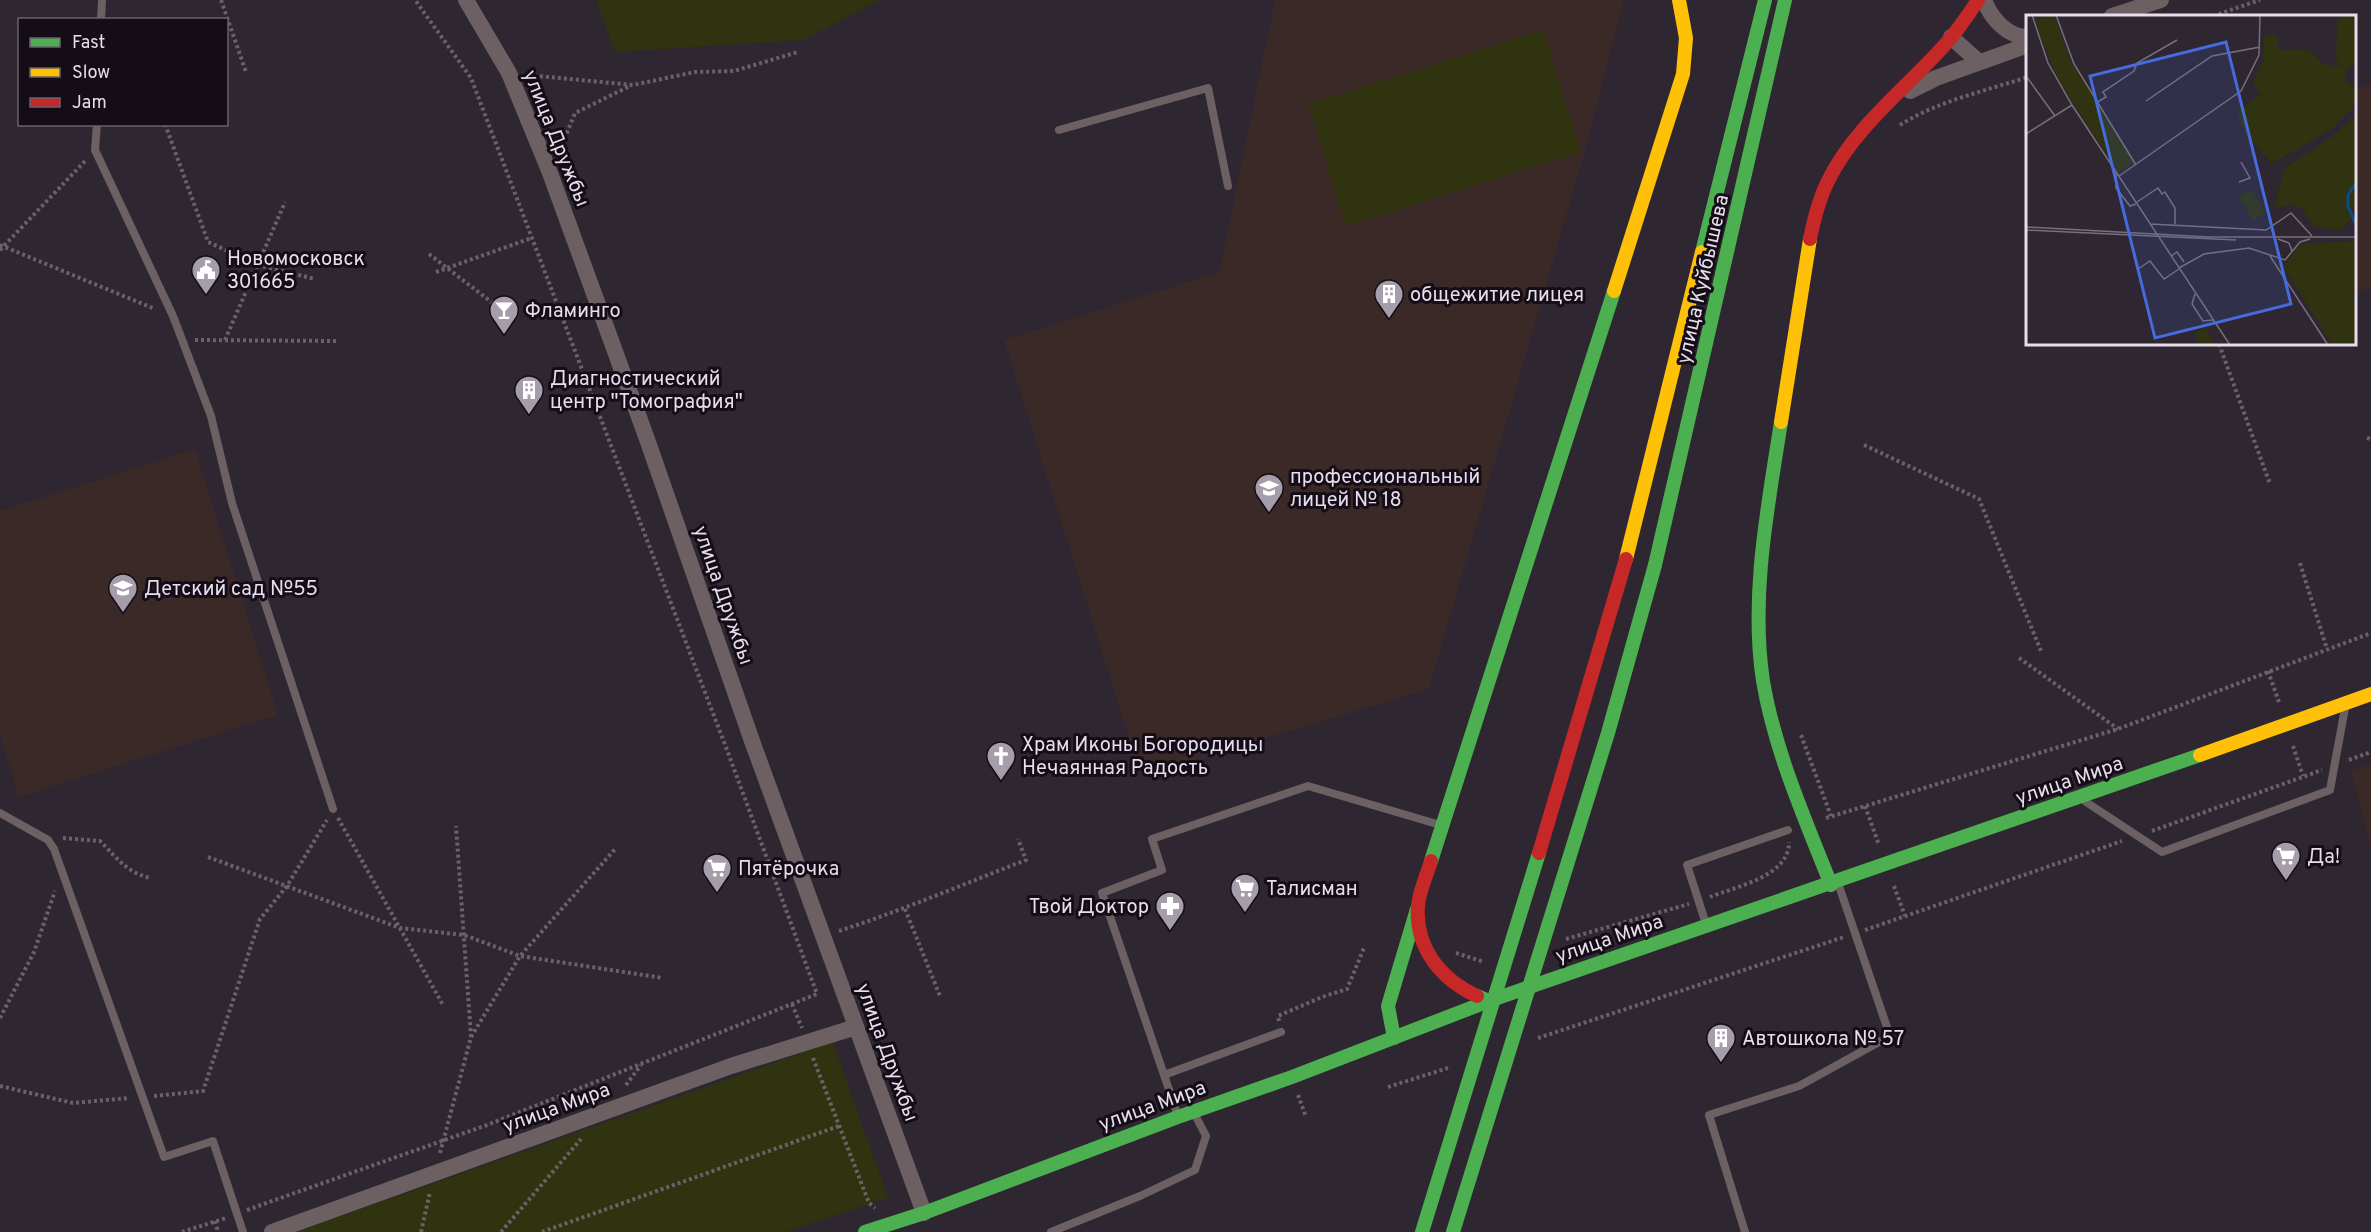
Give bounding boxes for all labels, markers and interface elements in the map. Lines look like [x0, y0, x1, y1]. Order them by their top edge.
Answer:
inset map [2026, 15, 2356, 345]
legend [18, 18, 228, 126]
text: Fast [72, 32, 105, 55]
text: Slow [72, 62, 110, 85]
street label: улица Дружбы [516, 67, 594, 211]
text: Jam [72, 92, 107, 115]
street label: улица Куйбышева [1672, 192, 1736, 367]
place label: Новомосковск 301665 [227, 247, 365, 296]
public building icon: Новомосковск 301665 [190, 254, 222, 296]
building icon: общежитие лицея [1373, 278, 1405, 320]
place label: общежитие лицея [1410, 283, 1584, 309]
bar icon: Фламинго [488, 294, 520, 336]
place label: Фламинго [525, 299, 621, 325]
place label: Диагностический центр "Томография" [550, 367, 743, 416]
building icon: Диагностический центр "Томография" [513, 374, 545, 416]
place label: профессиональный лицей № 18 [1290, 465, 1480, 514]
school or university icon: профессиональный лицей № 18 [1253, 472, 1285, 514]
street label: улица Дружбы [686, 523, 758, 669]
school or university icon: Детский сад №55 [107, 572, 139, 614]
place label: Детский сад №55 [144, 577, 318, 603]
place label: Храм Иконы Богородицы Нечаянная Радость [1022, 733, 1263, 782]
church icon: Храм Иконы Богородицы Нечаянная Радость [985, 740, 1017, 782]
street label: улица Мира [2012, 751, 2127, 812]
supermarket icon: Да! [2270, 840, 2302, 882]
place label: Да! [2307, 845, 2340, 871]
supermarket icon: Пятёрочка [701, 852, 733, 894]
place label: Пятёрочка [738, 857, 839, 883]
supermarket icon: Талисман [1229, 872, 1261, 914]
place label: Талисман [1266, 877, 1358, 903]
pharmacy icon: Твой Доктор [1154, 890, 1186, 932]
place label: Твой Доктор [1029, 895, 1149, 921]
street label: улица Мира [1552, 909, 1667, 970]
street label: улица Дружбы [849, 980, 923, 1125]
building icon: Автошкола № 57 [1705, 1022, 1737, 1064]
place label: Автошкола № 57 [1742, 1027, 1904, 1053]
street label: улица Мира [1096, 1075, 1210, 1138]
street label: улица Мира [500, 1077, 614, 1140]

